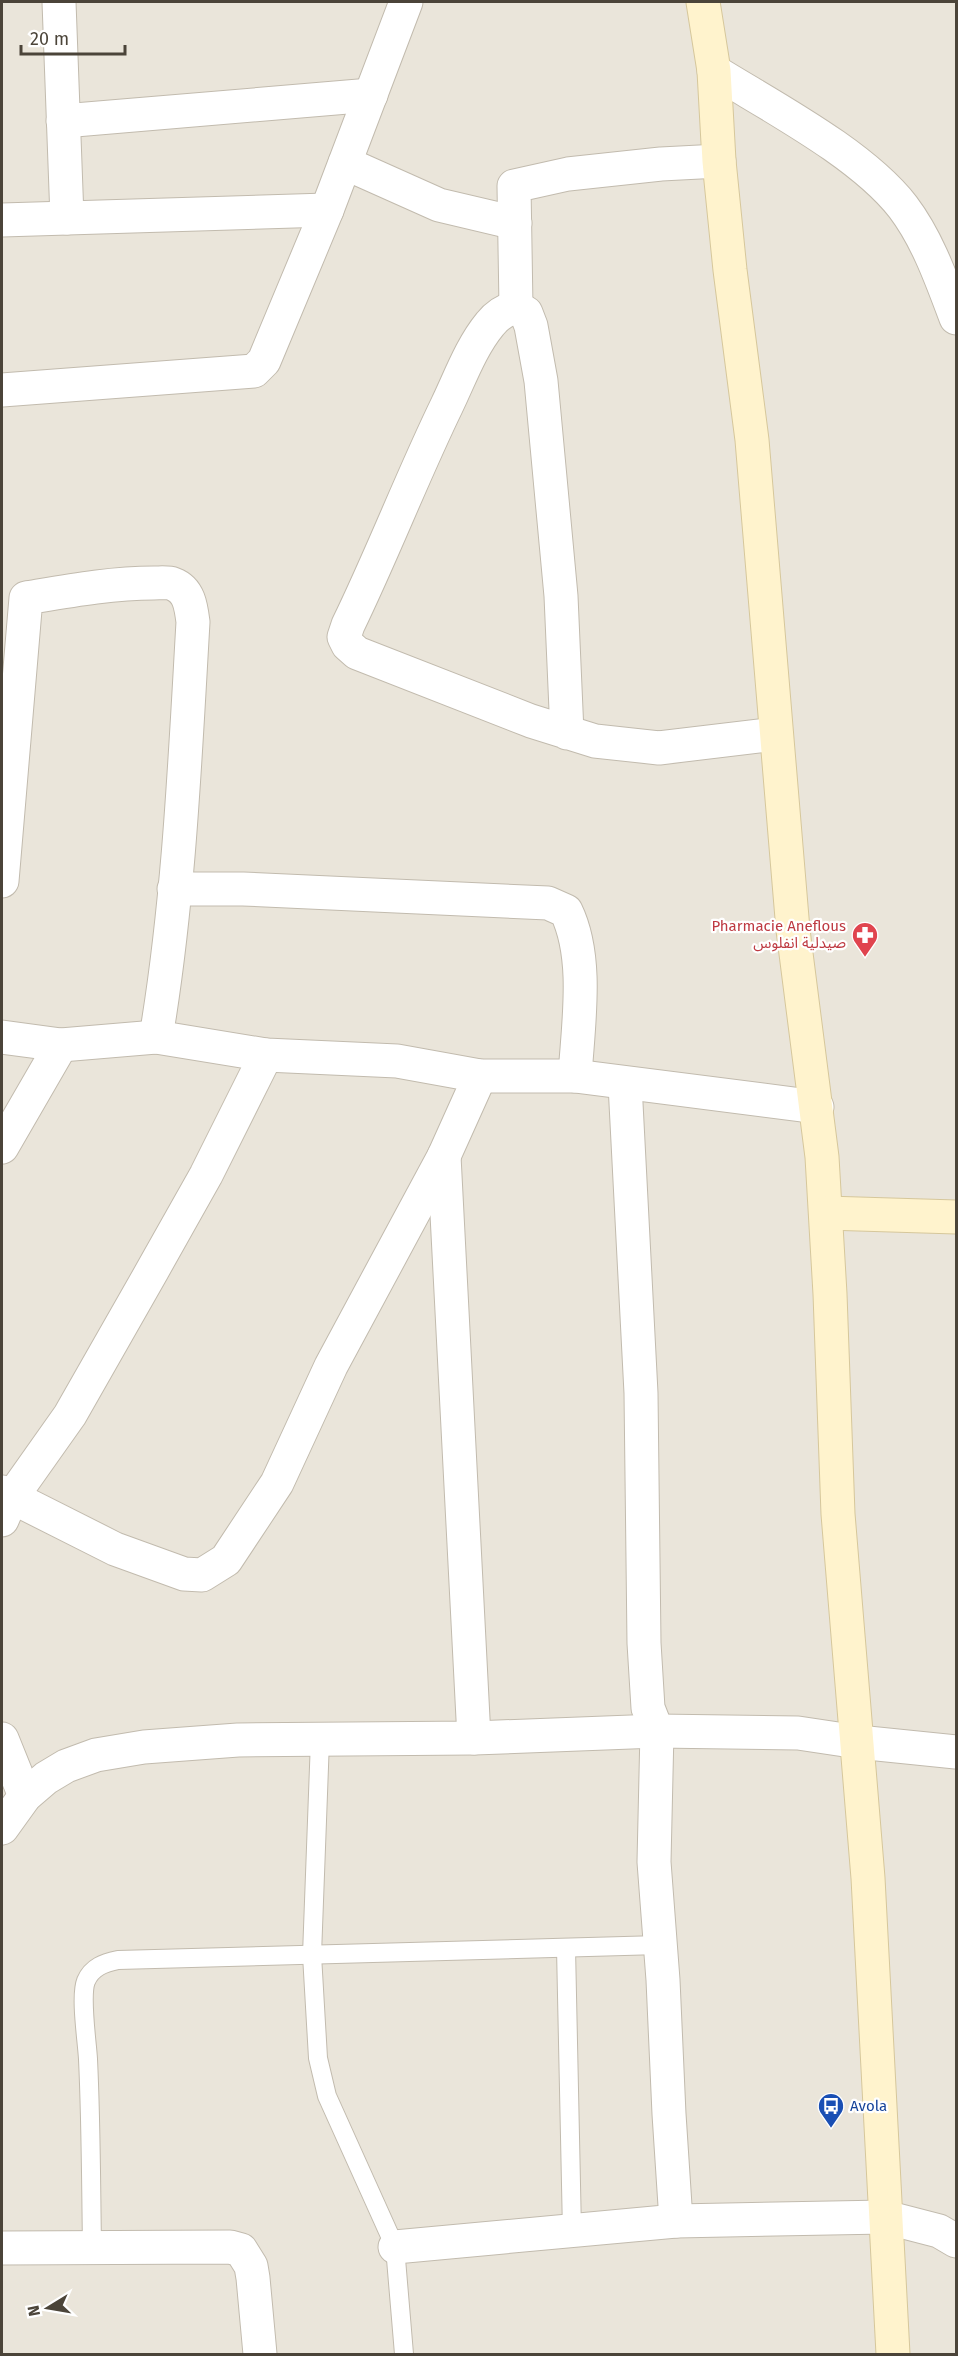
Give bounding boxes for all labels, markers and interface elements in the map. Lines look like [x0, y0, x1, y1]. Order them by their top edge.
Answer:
scale bar [21, 18, 124, 56]
text: 20 m [30, 28, 69, 50]
place label: Pharmacie Aneflous صيدلية انفلوس [711, 917, 846, 952]
pharmacy icon: Pharmacie Aneflous صيدلية انفلوس [850, 920, 880, 958]
bus stop icon: Avola [816, 2091, 846, 2129]
place label: Avola [850, 2097, 887, 2115]
north arrow [18, 2278, 78, 2338]
text: N [23, 2304, 44, 2318]

